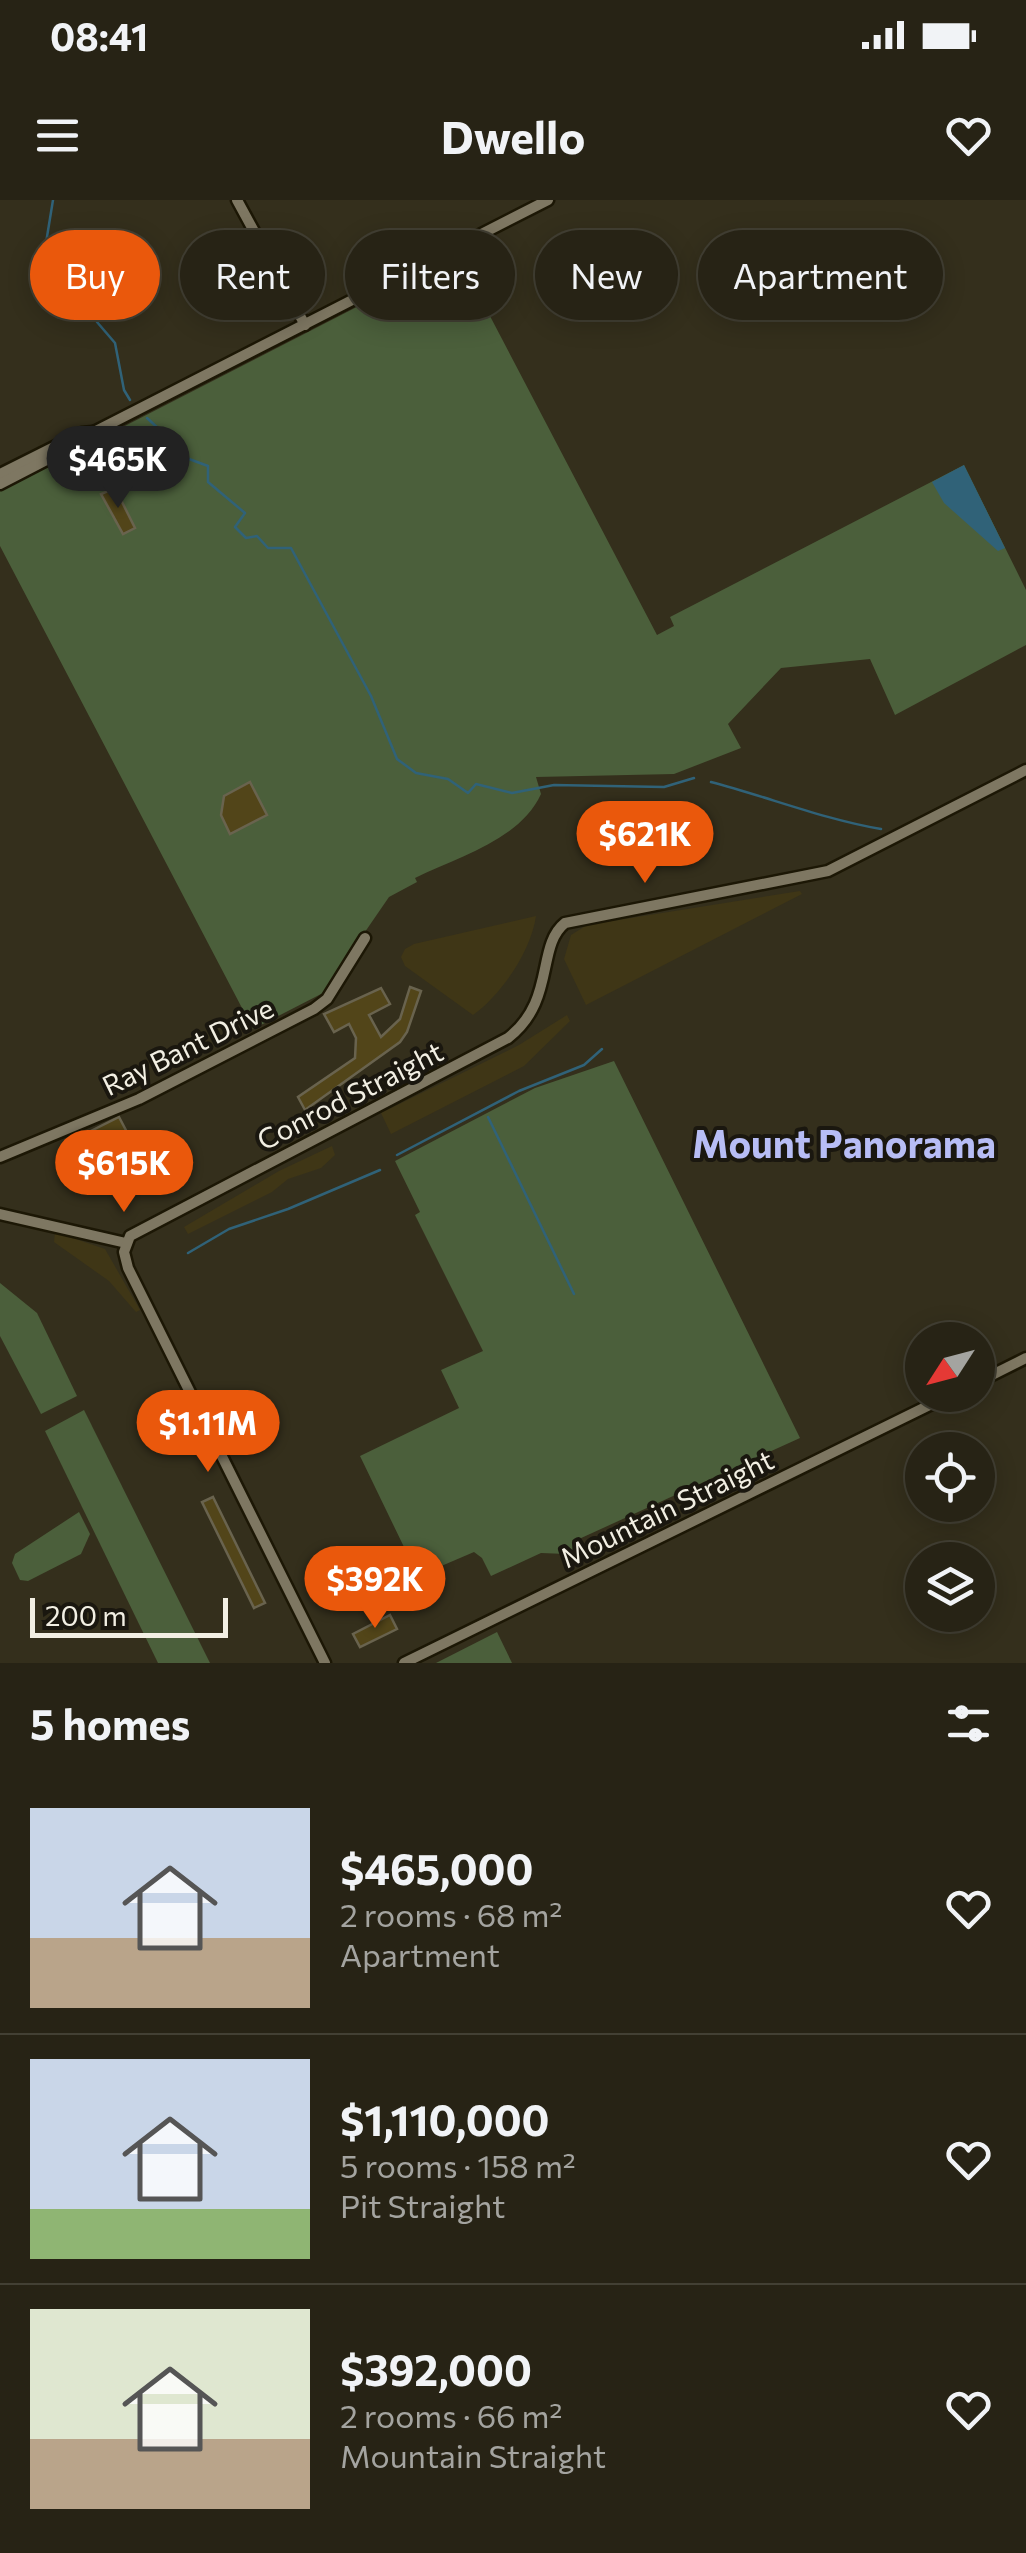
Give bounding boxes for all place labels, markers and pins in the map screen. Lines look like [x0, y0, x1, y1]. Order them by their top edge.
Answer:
pin: $465K [48, 426, 188, 511]
pin: $621K [575, 801, 715, 886]
pin: $615K [54, 1130, 194, 1215]
pin: $1.11M [127, 1390, 289, 1475]
pin: $392K [305, 1546, 445, 1631]

